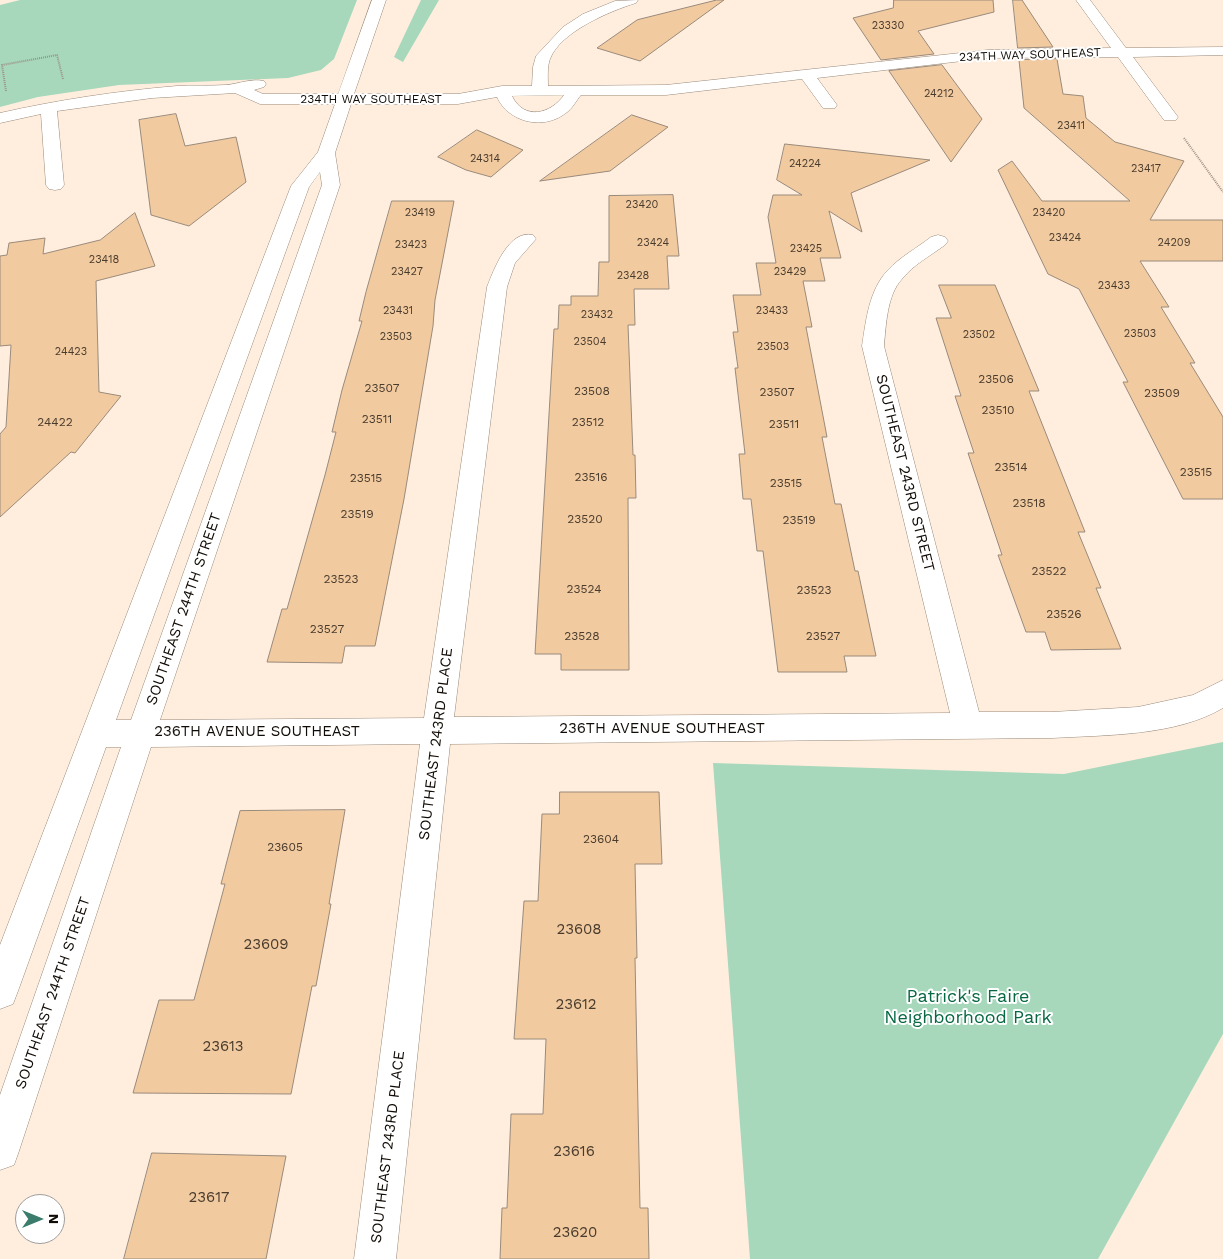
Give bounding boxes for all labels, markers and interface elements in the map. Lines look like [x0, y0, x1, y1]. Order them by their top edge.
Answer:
house number: 23330 [872, 19, 904, 33]
street label: 234TH WAY SOUTHEAST [959, 45, 1101, 65]
house number: 24212 [924, 87, 954, 101]
street label: 234TH WAY SOUTHEAST [300, 92, 442, 106]
house number: 23411 [1057, 119, 1085, 133]
house number: 24314 [470, 152, 500, 166]
house number: 24224 [789, 157, 821, 171]
house number: 23417 [1131, 162, 1161, 176]
house number: 23420 [626, 198, 658, 212]
house number: 23419 [405, 206, 435, 220]
house number: 23420 [1033, 206, 1065, 220]
house number: 23424 [1049, 231, 1081, 245]
house number: 23424 [637, 236, 669, 250]
house number: 24209 [1158, 236, 1190, 250]
house number: 23423 [395, 238, 427, 252]
house number: 23425 [790, 242, 822, 256]
house number: 23418 [89, 253, 119, 267]
house number: 23427 [391, 265, 423, 279]
house number: 23429 [774, 265, 806, 279]
house number: 23428 [617, 269, 649, 283]
house number: 23433 [1098, 279, 1130, 293]
house number: 23431 [383, 304, 413, 318]
house number: 23433 [756, 304, 788, 318]
house number: 23432 [581, 308, 613, 322]
house number: 23503 [1124, 327, 1156, 341]
house number: 23502 [963, 328, 995, 342]
house number: 23503 [380, 330, 412, 344]
house number: 23504 [574, 335, 606, 349]
house number: 23503 [757, 340, 789, 354]
house number: 24423 [55, 345, 87, 359]
street label: SOUTHEAST 243RD STREET [872, 372, 938, 574]
house number: 23506 [978, 372, 1014, 386]
house number: 23507 [365, 381, 399, 395]
house number: 23508 [574, 384, 610, 398]
house number: 23507 [760, 385, 794, 399]
house number: 23509 [1144, 386, 1180, 400]
house number: 23510 [981, 403, 1015, 417]
house number: 23511 [362, 412, 392, 426]
house number: 24422 [37, 415, 73, 429]
house number: 23512 [572, 415, 604, 429]
house number: 23511 [769, 417, 799, 431]
house number: 23514 [995, 460, 1027, 474]
house number: 23515 [1180, 465, 1212, 479]
house number: 23516 [575, 470, 607, 484]
house number: 23515 [350, 471, 382, 485]
house number: 23515 [770, 476, 802, 490]
house number: 23518 [1012, 496, 1046, 510]
house number: 23519 [340, 507, 374, 521]
street label: SOUTHEAST 244TH STREET [143, 511, 225, 707]
house number: 23520 [567, 512, 603, 526]
house number: 23519 [782, 513, 816, 527]
house number: 23522 [1032, 564, 1066, 578]
house number: 23523 [324, 572, 358, 586]
house number: 23524 [567, 582, 601, 596]
house number: 23523 [797, 583, 831, 597]
house number: 23526 [1046, 607, 1082, 621]
house number: 23527 [310, 622, 344, 636]
house number: 23528 [564, 629, 600, 643]
house number: 23527 [806, 629, 840, 643]
street label: SOUTHEAST 243RD PLACE [415, 647, 457, 841]
street label: 236TH AVENUE SOUTHEAST [559, 720, 765, 738]
street label: 236TH AVENUE SOUTHEAST [154, 723, 360, 741]
house number: 23604 [583, 832, 619, 846]
house number: 23605 [267, 840, 303, 854]
street label: SOUTHEAST 244TH STREET [12, 895, 94, 1091]
house number: 23608 [556, 921, 602, 939]
house number: 23609 [243, 936, 289, 954]
park label: Patrick's Faire Neighborhood Park [884, 986, 1052, 1028]
house number: 23612 [555, 996, 597, 1014]
house number: 23613 [202, 1038, 244, 1056]
street label: SOUTHEAST 243RD PLACE [367, 1050, 409, 1244]
house number: 23616 [553, 1143, 595, 1161]
house number: 23617 [189, 1189, 229, 1207]
north arrow [15, 1194, 65, 1244]
text: N [46, 1214, 62, 1224]
house number: 23620 [553, 1224, 597, 1242]

